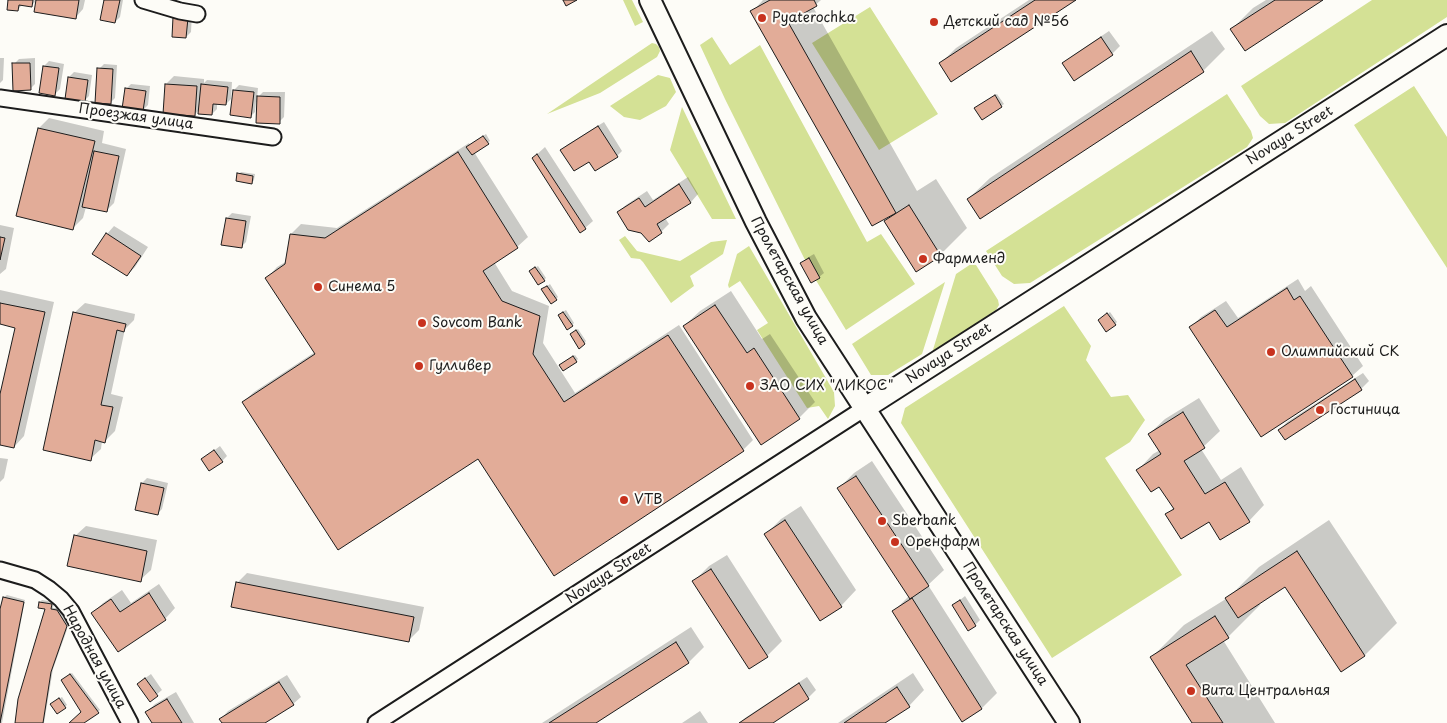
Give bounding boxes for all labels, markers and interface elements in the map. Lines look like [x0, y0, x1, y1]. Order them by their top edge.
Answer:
place label: Pyaterochka [772, 10, 856, 26]
marker: Pyaterochka [756, 12, 768, 24]
place label: Детский сад №56 [944, 14, 1069, 30]
marker: Детский сад №56 [928, 16, 940, 28]
street label: Проезжая улица [78, 101, 194, 133]
street label: Novaya Street [1244, 103, 1336, 169]
street label: Пролетарская улица [747, 214, 831, 348]
place label: Фармленд [933, 251, 1005, 267]
marker: Фармленд [917, 253, 929, 265]
place label: Синема 5 [328, 279, 395, 295]
marker: Синема 5 [312, 281, 324, 293]
place label: Sovcom Bank [432, 315, 522, 331]
marker: Sovcom Bank [416, 317, 428, 329]
street label: Novaya Street [903, 320, 995, 388]
place label: Олимпийский СК [1281, 344, 1399, 360]
marker: Олимпийский СК [1265, 346, 1277, 358]
place label: Гулливер [429, 358, 491, 374]
marker: Гулливер [413, 360, 425, 372]
place label: ЗАО СИХ "ЛИКОС" [760, 378, 893, 394]
marker: ЗАО СИХ "ЛИКОС" [744, 380, 756, 392]
place label: Гостиница [1330, 402, 1400, 418]
marker: Гостиница [1314, 404, 1326, 416]
place label: VTB [634, 492, 662, 508]
marker: VTB [618, 494, 630, 506]
place label: Sberbank [892, 513, 956, 529]
marker: Sberbank [876, 515, 888, 527]
place label: Оренфарм [905, 534, 980, 550]
marker: Оренфарм [889, 536, 901, 548]
street label: Novaya Street [563, 540, 655, 608]
street label: Пролетарская улица [959, 559, 1051, 689]
street label: Народная улица [59, 602, 129, 712]
place label: Вита Центральная [1201, 683, 1330, 699]
marker: Вита Центральная [1185, 685, 1197, 697]

